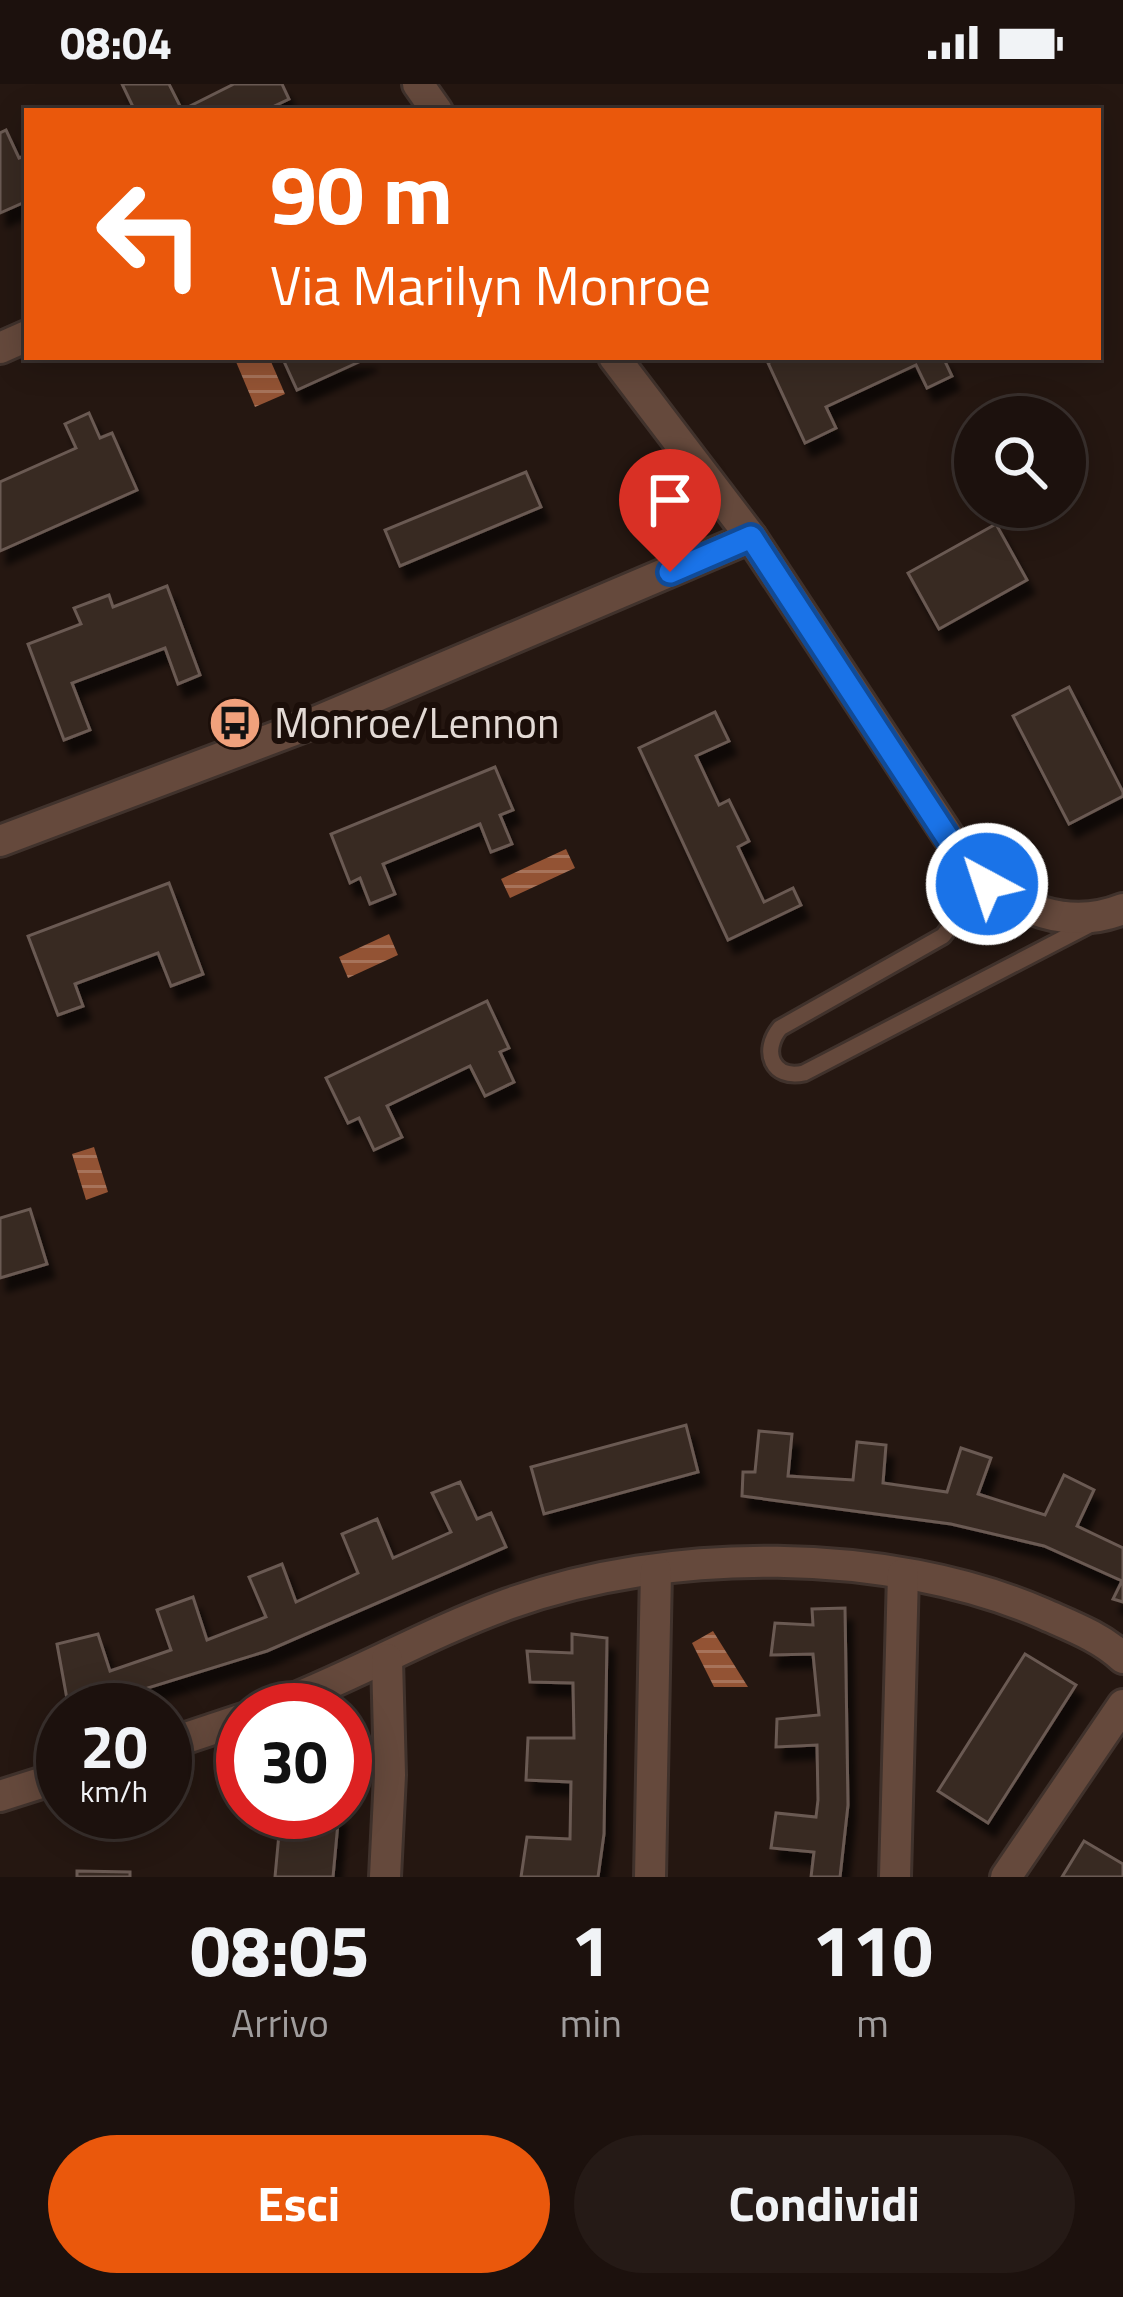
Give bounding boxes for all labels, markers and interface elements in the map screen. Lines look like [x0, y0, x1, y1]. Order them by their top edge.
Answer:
text: 08:04 [60, 8, 172, 76]
text: 90 m [270, 129, 453, 257]
icon: left [72, 156, 228, 312]
text: Via Marilyn Monroe [270, 244, 711, 326]
map controls [954, 396, 1086, 528]
button: search [954, 396, 1086, 528]
pin [619, 449, 721, 572]
icon: arrive [637, 467, 703, 533]
place label: Monroe/Lennon [274, 690, 560, 754]
bus stop icon: Monroe/Lennon [207, 695, 263, 751]
position arrow [924, 821, 1050, 947]
speed limit sign: 30 [216, 1683, 372, 1839]
text: 20 [80, 1700, 148, 1791]
text: km/h [80, 1768, 148, 1814]
text: 08:05 [190, 1894, 370, 2004]
text: 1 [571, 1894, 611, 2004]
text: 110 [812, 1894, 933, 2004]
text: Arrivo [231, 1993, 329, 2052]
text: min [560, 1993, 622, 2052]
text: m [856, 1993, 889, 2052]
button: Esci [48, 2135, 550, 2273]
button: Condividi [574, 2135, 1075, 2273]

